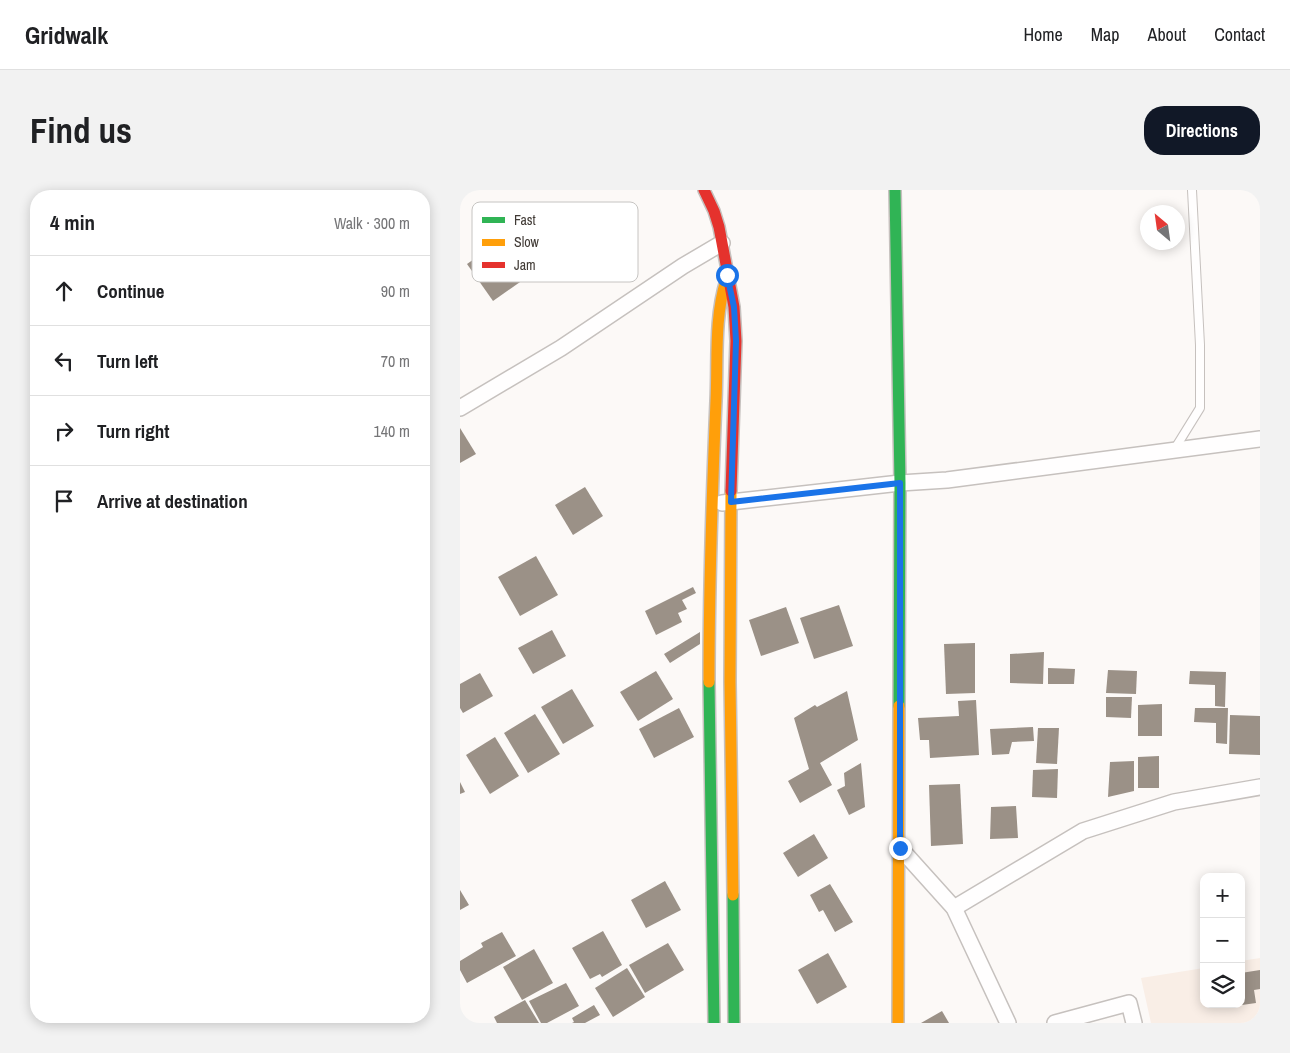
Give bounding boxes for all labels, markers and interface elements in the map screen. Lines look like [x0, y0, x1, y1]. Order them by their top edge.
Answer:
text: Gridwalk [25, 19, 108, 51]
text: Home [1023, 22, 1063, 47]
text: Map [1091, 22, 1120, 47]
text: About [1148, 22, 1186, 47]
text: Contact [1214, 22, 1265, 47]
button: Directions [1144, 106, 1260, 155]
text: Find us [30, 107, 132, 154]
legend [472, 202, 638, 282]
north arrow [1140, 205, 1185, 250]
text: 4 min [50, 208, 95, 237]
text: Fast [514, 211, 536, 229]
text: Walk · 300 m [334, 212, 410, 234]
text: Slow [514, 233, 540, 251]
text: Jam [514, 256, 536, 274]
route start [716, 264, 739, 287]
icon: ahead [50, 277, 78, 305]
text: Continue [97, 278, 165, 304]
text: 90 m [381, 280, 410, 302]
icon: left [50, 347, 78, 375]
text: Turn left [97, 348, 158, 374]
text: 70 m [381, 350, 410, 372]
icon: right [50, 417, 78, 445]
text: Turn right [97, 418, 169, 444]
text: 140 m [374, 420, 410, 442]
icon: arrive [50, 487, 78, 515]
text: Arrive at destination [97, 488, 248, 514]
route end [889, 837, 912, 860]
map controls [1200, 873, 1245, 1008]
button: + [1200, 873, 1245, 918]
button: − [1200, 918, 1245, 963]
button: layers [1200, 963, 1245, 1008]

